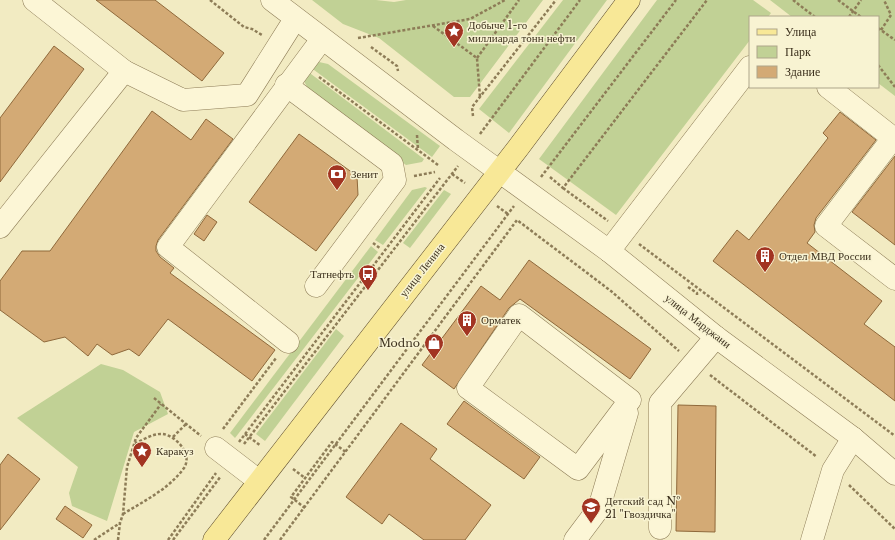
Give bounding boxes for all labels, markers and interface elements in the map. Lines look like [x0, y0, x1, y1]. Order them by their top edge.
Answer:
legend [749, 16, 879, 88]
place label: Добыче 1-го миллиарда тонн нефти [468, 18, 576, 45]
place icon: Добыче 1-го миллиарда тонн нефти [443, 20, 465, 48]
text: Улица [785, 24, 817, 39]
text: Парк [785, 44, 811, 59]
text: Здание [785, 64, 820, 79]
bank icon: Зенит [326, 163, 348, 191]
place label: Зенит [351, 167, 378, 181]
street label: улица Ленина [396, 240, 448, 300]
building icon: Отдел МВД России [754, 245, 776, 273]
place label: Отдел МВД России [779, 249, 871, 263]
bus stop icon: Татнефть [357, 263, 379, 291]
place label: Татнефть [310, 267, 354, 281]
street label: улица Марджани [662, 291, 734, 351]
building icon: Орматек [456, 309, 478, 337]
place label: Орматек [481, 313, 521, 327]
shop icon: Modno [423, 332, 445, 360]
place label: Modno [379, 336, 420, 350]
place icon: Каракуз [131, 440, 153, 468]
place label: Каракуз [156, 444, 194, 458]
place label: Детский сад № 21 "Гвоздичка" [605, 494, 680, 521]
school or university icon: Детский сад № 21 "Гвоздичка" [580, 496, 602, 524]

